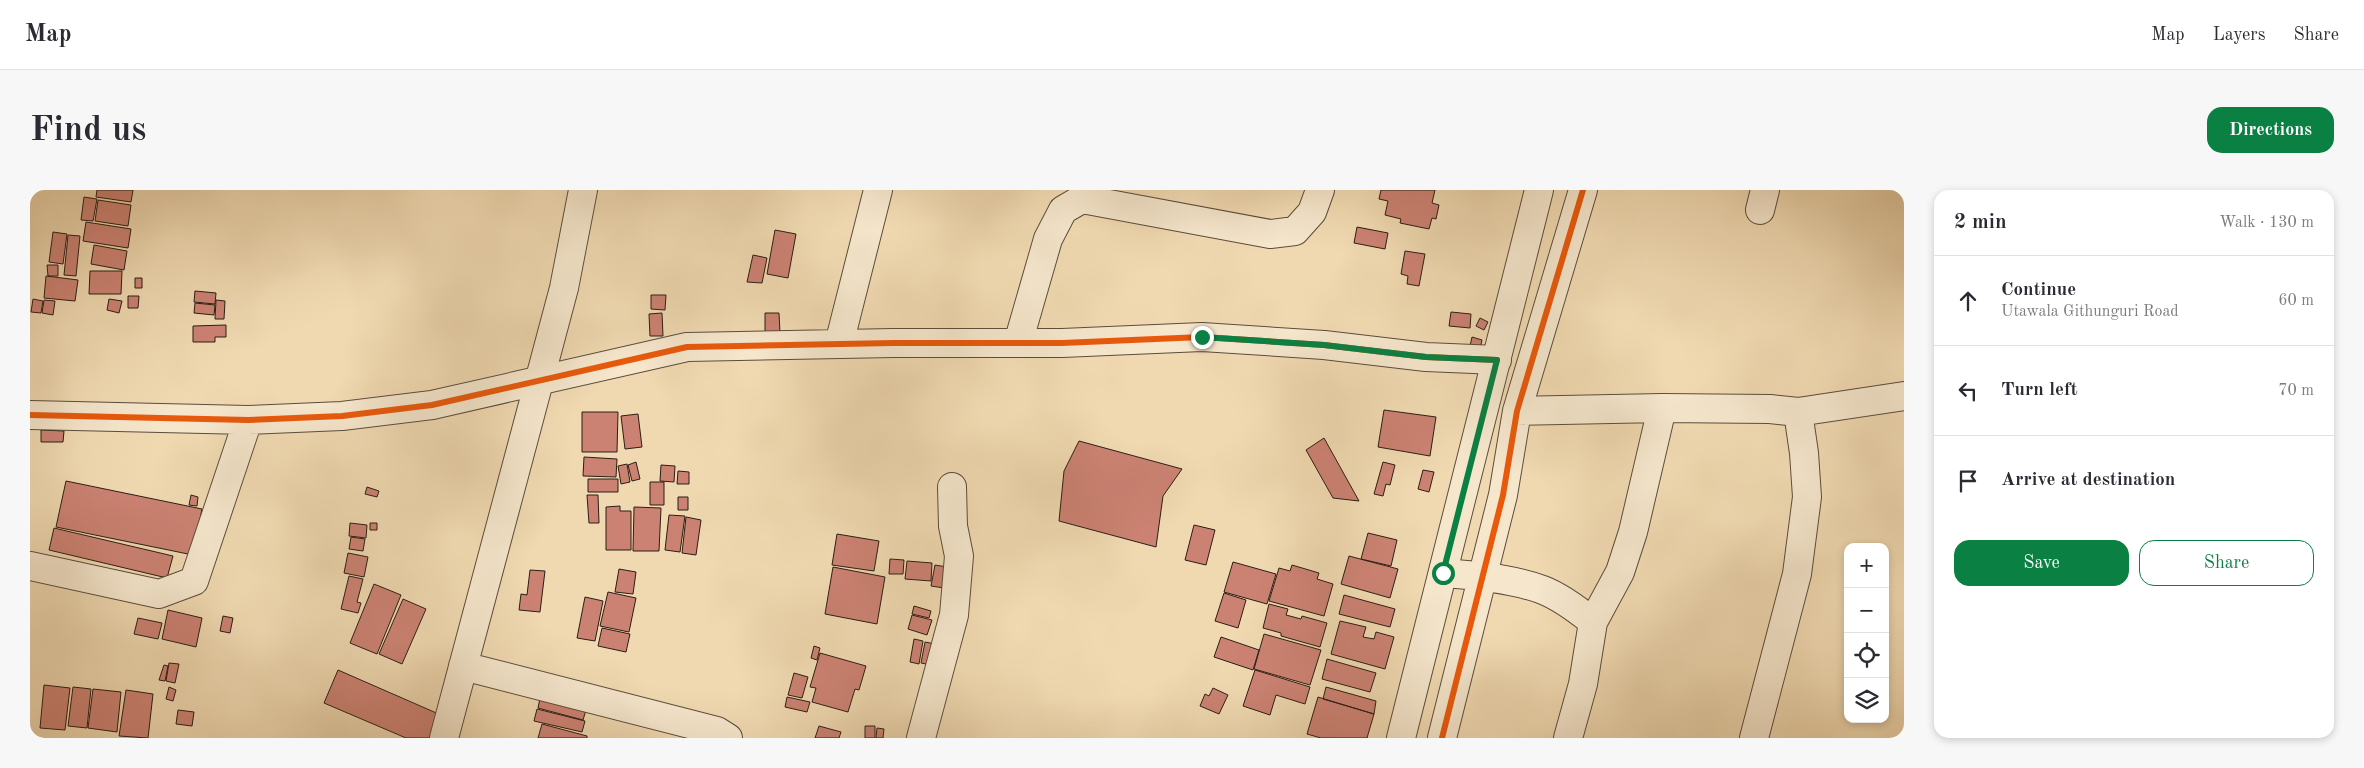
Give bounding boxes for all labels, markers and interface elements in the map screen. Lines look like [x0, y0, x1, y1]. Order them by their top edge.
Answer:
text: Map [25, 23, 72, 47]
text: Map [2151, 26, 2185, 44]
text: Layers [2213, 26, 2265, 44]
text: Share [2293, 26, 2339, 44]
button: Directions [2207, 107, 2334, 153]
text: Find us [30, 113, 146, 148]
text: 2 min [1954, 212, 2007, 233]
text: Walk · 130 m [2219, 215, 2314, 231]
text: Continue [2001, 281, 2076, 300]
icon: ahead [1954, 287, 1982, 315]
text: 60 m [2278, 293, 2314, 309]
text: Utawala Githunguri Road [2001, 304, 2179, 320]
route end [1191, 326, 1214, 349]
icon: left [1954, 377, 1982, 405]
text: Turn left [2001, 381, 2078, 400]
text: 70 m [2278, 383, 2314, 399]
icon: arrive [1954, 467, 1982, 495]
text: Arrive at destination [2001, 471, 2175, 490]
button: Save [1954, 540, 2129, 586]
button: Share [2139, 540, 2314, 586]
map controls [1844, 543, 1889, 723]
button: + [1844, 543, 1889, 588]
route start [1432, 562, 1455, 585]
button: − [1844, 588, 1889, 633]
button: locate [1844, 633, 1889, 678]
button: layers [1844, 678, 1889, 723]

